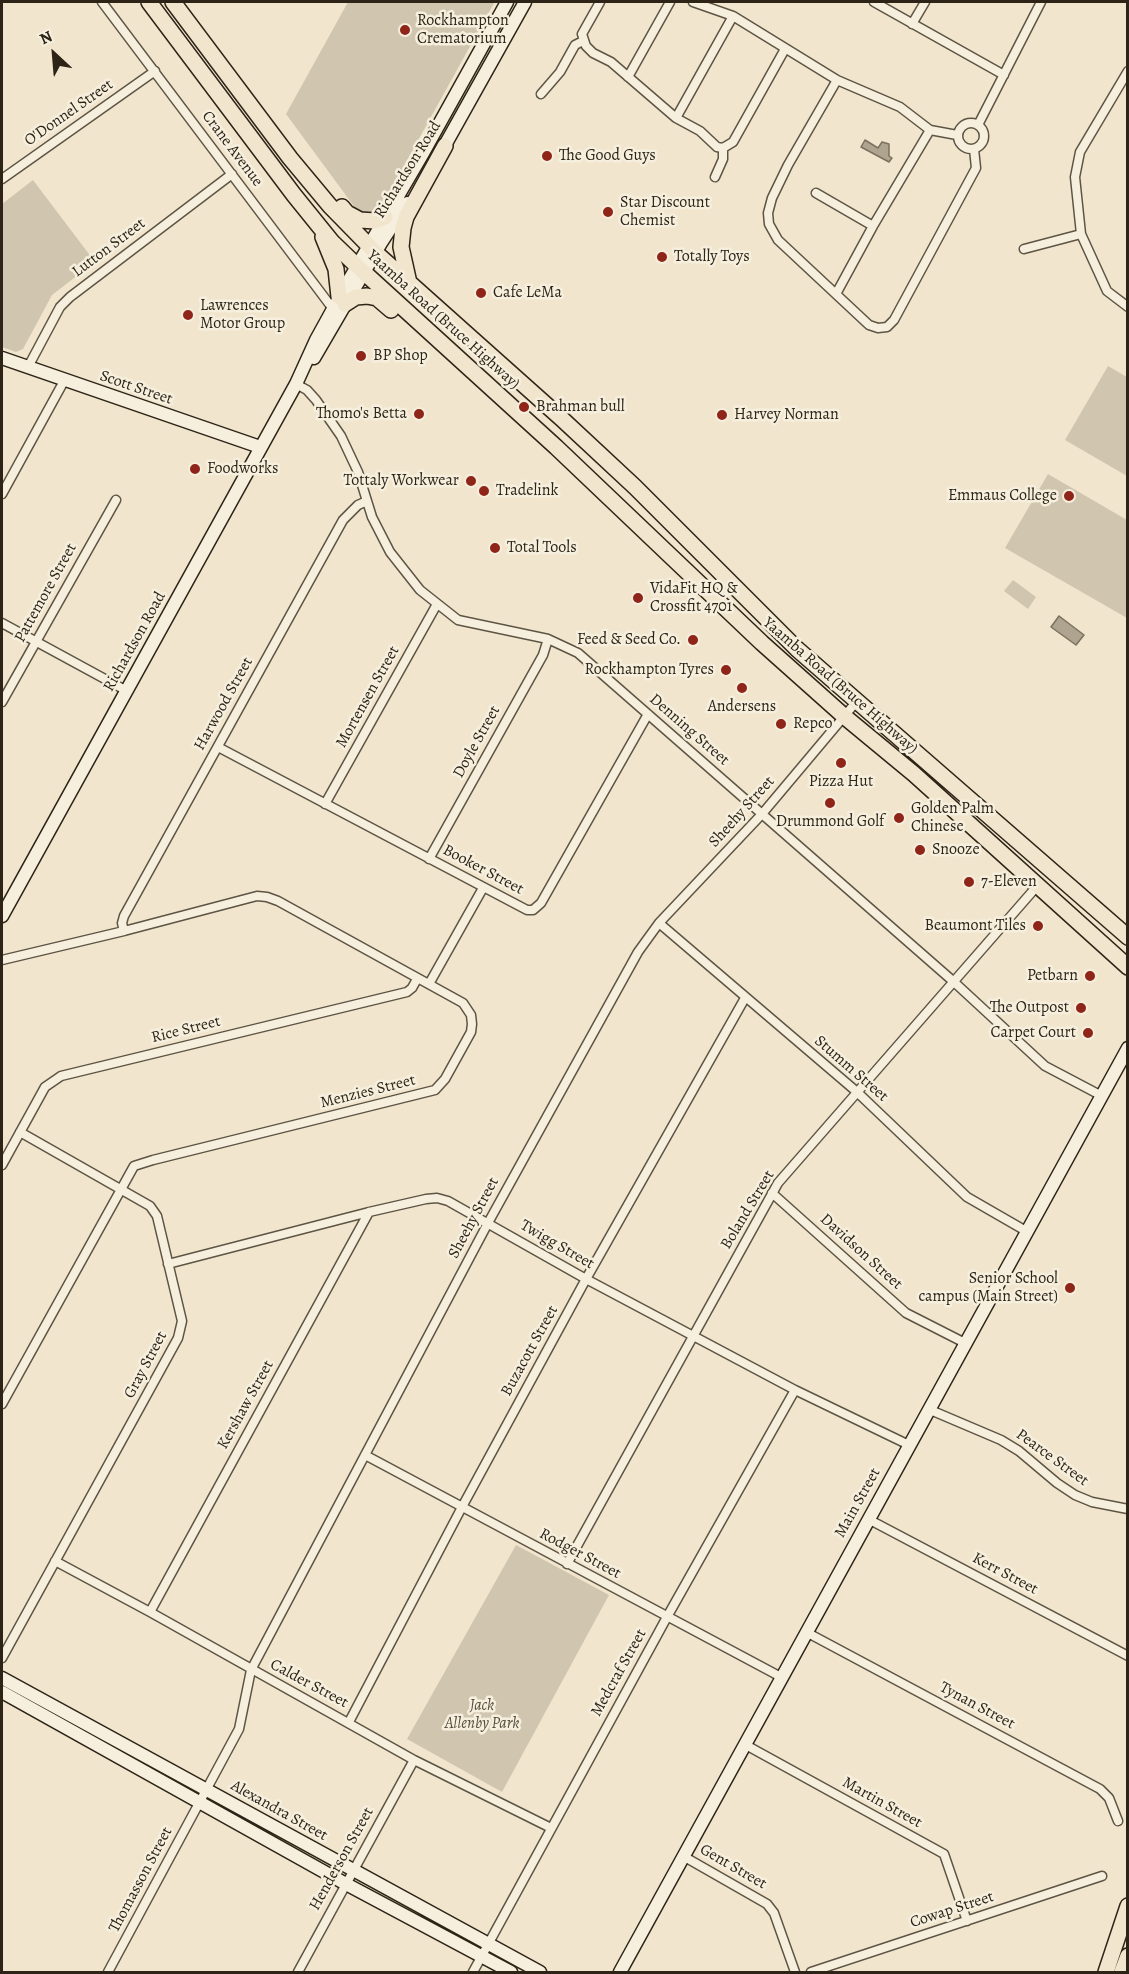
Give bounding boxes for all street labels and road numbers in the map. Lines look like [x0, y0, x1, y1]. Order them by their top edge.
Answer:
street label: O'Donnel Street [21, 75, 117, 151]
street label: Crane Avenue [197, 107, 267, 191]
street label: Richardson Road [370, 118, 446, 222]
street label: Lutton Street [69, 214, 149, 282]
street label: Yaamba Road (Bruce Highway) [363, 246, 523, 394]
street label: Scott Street [97, 367, 175, 409]
street label: Pattemore Street [11, 540, 81, 646]
street label: Richardson Road [100, 589, 170, 695]
street label: Yaamba Road (Bruce Highway) [759, 614, 921, 758]
street label: Mortensen Street [332, 643, 404, 751]
street label: Harwood Street [190, 654, 258, 754]
street label: Denning Street [645, 690, 733, 770]
street label: Doyle Street [449, 703, 505, 781]
street label: Sheehy Street [705, 772, 779, 852]
street label: Booker Street [439, 841, 527, 899]
street label: Rice Street [150, 1012, 222, 1048]
street label: Stumm Street [810, 1032, 892, 1106]
street label: Menzies Street [319, 1071, 417, 1113]
street label: Boland Street [717, 1167, 779, 1253]
street label: Sheehy Street [445, 1174, 503, 1262]
street label: Davidson Street [816, 1210, 906, 1294]
street label: Twigg Street [517, 1216, 597, 1274]
street label: Buzacott Street [497, 1302, 563, 1400]
street label: Gray Street [120, 1328, 172, 1402]
street label: Kershaw Street [214, 1357, 278, 1453]
street label: Pearce Street [1012, 1425, 1092, 1491]
street label: Main Street [831, 1465, 885, 1541]
street label: Rodger Street [536, 1524, 624, 1584]
street label: Kerr Street [969, 1549, 1041, 1599]
street label: Medcraf Street [587, 1626, 651, 1720]
street label: Calder Street [267, 1655, 351, 1713]
street label: Tynan Street [936, 1678, 1018, 1734]
street label: Martin Street [839, 1773, 925, 1833]
street label: Alexandra Street [227, 1776, 331, 1846]
street label: Henderson Street [306, 1804, 378, 1914]
street label: Thomasson Street [105, 1824, 177, 1936]
street label: Gent Street [696, 1840, 770, 1894]
street label: Cowap Street [908, 1887, 996, 1933]

